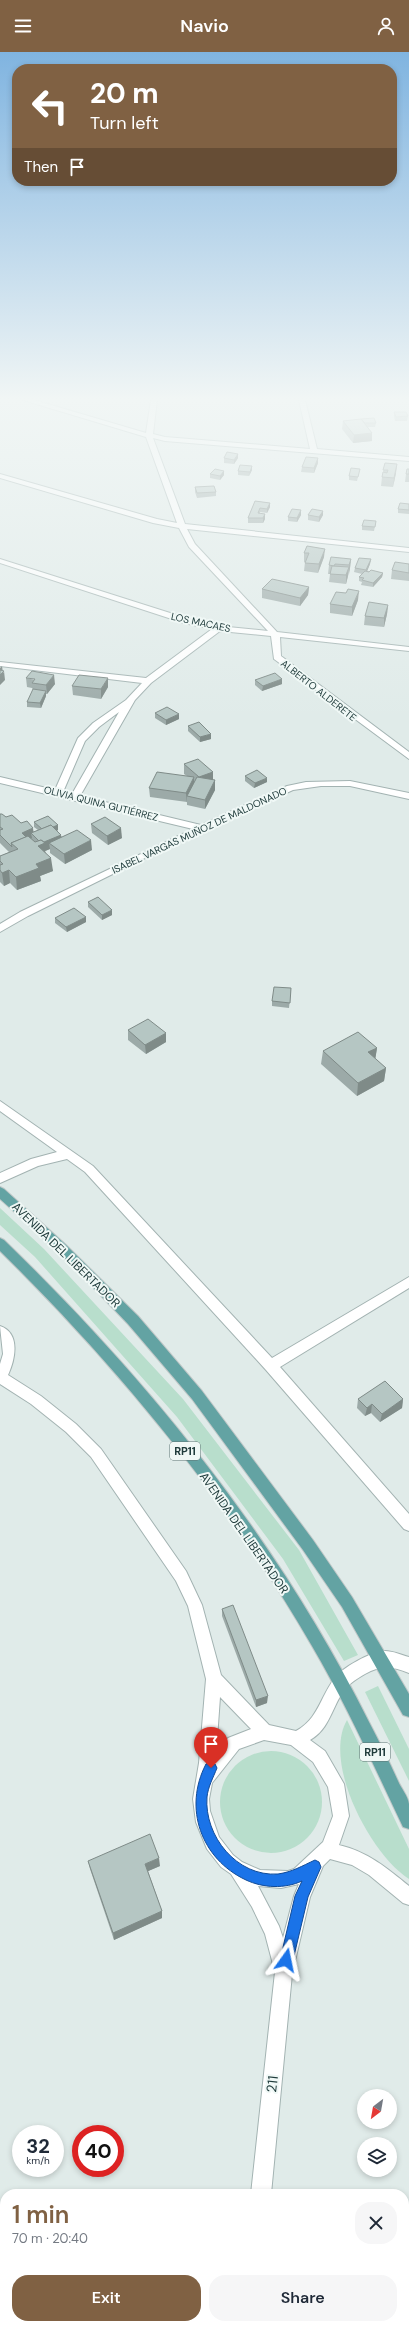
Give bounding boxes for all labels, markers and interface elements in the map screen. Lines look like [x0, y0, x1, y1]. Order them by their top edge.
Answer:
text: Navio [180, 14, 229, 38]
icon: menu [12, 15, 34, 37]
icon: person [375, 15, 397, 37]
text: 20 m [90, 75, 159, 112]
icon: left [24, 80, 76, 132]
text: Turn left [90, 111, 159, 135]
icon: arrive [66, 156, 88, 178]
text: Then [24, 157, 58, 177]
street label: LOS MACAES [170, 610, 232, 635]
street label: ALBERTO ALDERETE [278, 657, 359, 724]
street label: OLIVIA QUINA GUTIÉRREZ [42, 783, 159, 824]
street label: ISABEL VARGAS MUÑOZ DE MALDONADO [110, 784, 289, 877]
street label: AVENIDA DEL LIBERTADOR [8, 1199, 124, 1311]
road number: RP11 [170, 1442, 200, 1460]
street label: AVENIDA DEL LIBERTADOR [196, 1469, 292, 1597]
pin [194, 1727, 228, 1768]
icon: arrive [200, 1733, 222, 1755]
road number: RP11 [360, 1743, 390, 1761]
position arrow [265, 1939, 307, 1981]
street label: 211 [262, 2075, 282, 2093]
north arrow [357, 2089, 397, 2129]
map controls [357, 2089, 397, 2177]
speed limit sign: 40 [72, 2125, 124, 2177]
text: 32 [26, 2133, 50, 2159]
button: layers [357, 2137, 397, 2177]
text: km/h [26, 2154, 50, 2167]
text: 1 min [12, 2199, 69, 2230]
button: close [355, 2202, 397, 2244]
text: 70 m · 20:40 [12, 2230, 88, 2247]
button: Exit [12, 2275, 201, 2321]
button: Share [209, 2275, 397, 2321]

